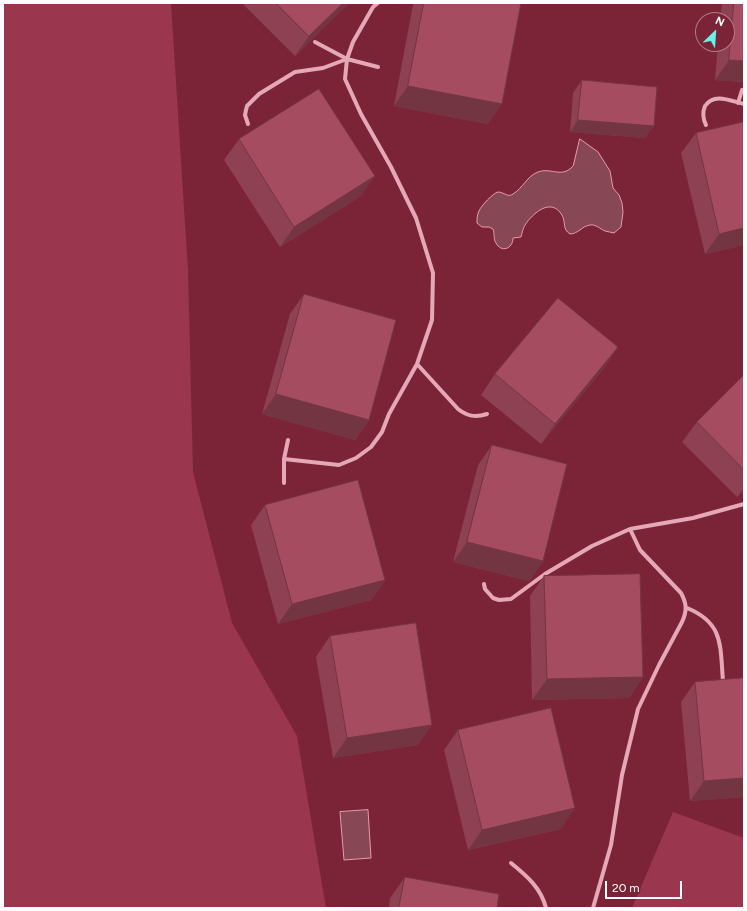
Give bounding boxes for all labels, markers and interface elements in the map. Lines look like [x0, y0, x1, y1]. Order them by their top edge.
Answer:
north arrow [695, 12, 735, 52]
text: N [713, 14, 726, 29]
scale bar [607, 873, 684, 899]
text: 20 m [612, 881, 640, 895]

